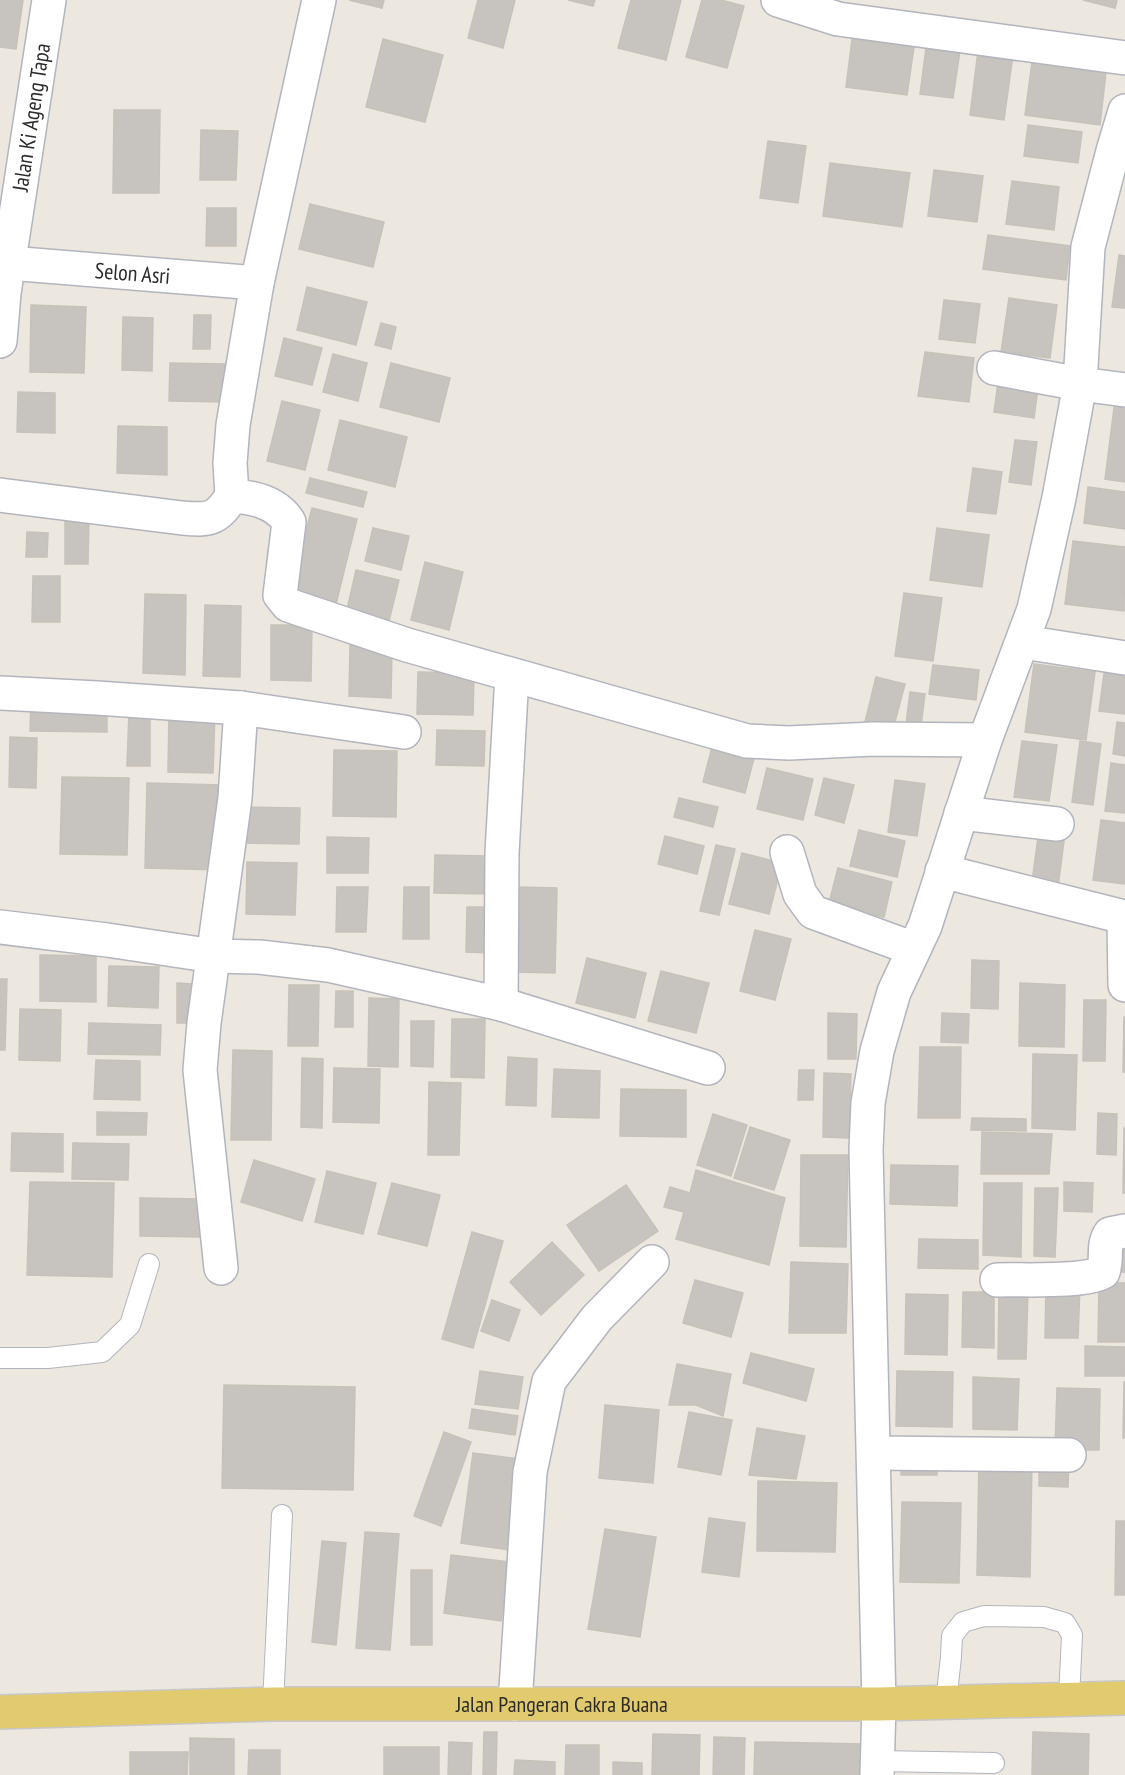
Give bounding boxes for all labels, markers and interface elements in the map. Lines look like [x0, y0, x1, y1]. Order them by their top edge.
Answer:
street label: Jalan Ki Ageng Tapa [6, 41, 56, 194]
street label: Selon Asri [94, 256, 171, 290]
street label: Jalan Pangeran Cakra Buana [455, 1690, 668, 1718]

